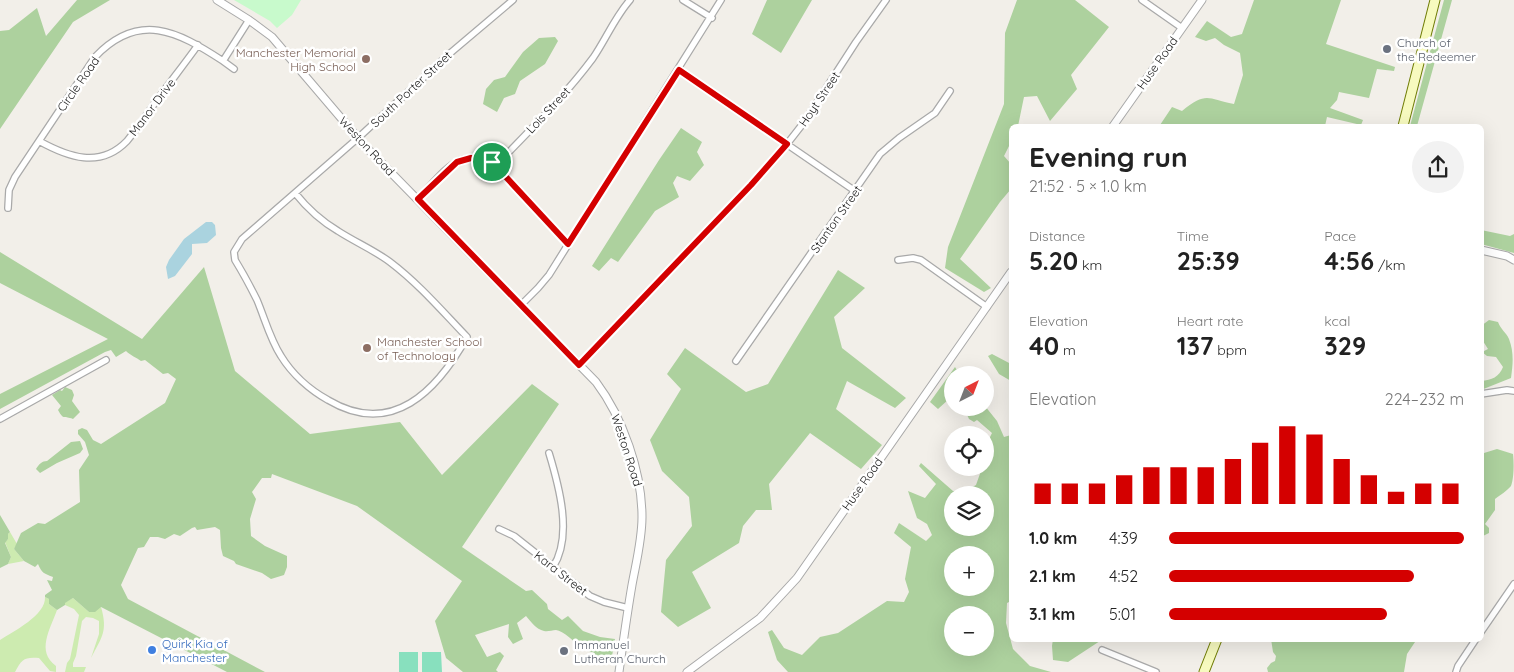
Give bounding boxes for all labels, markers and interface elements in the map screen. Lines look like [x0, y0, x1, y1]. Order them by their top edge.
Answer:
street label: Huse Road [1133, 34, 1181, 92]
place label: Church of the Redeemer [1397, 35, 1476, 64]
marker: Church of the Redeemer [1381, 43, 1393, 55]
place label: Manchester Memorial High School [236, 45, 356, 74]
street label: South Porter Street [367, 48, 455, 130]
marker: Manchester Memorial High School [360, 53, 372, 65]
street label: Circle Road [54, 54, 102, 114]
street label: Hoyt Street [795, 69, 843, 129]
street label: Manor Drive [125, 75, 179, 139]
street label: Lois Street [523, 84, 573, 136]
street label: Weston Road [336, 113, 398, 179]
text: Evening run [1029, 139, 1188, 174]
pin [471, 141, 513, 183]
button: share [1412, 141, 1464, 193]
icon: arrive [478, 148, 506, 176]
text: 21:52 · 5 × 1.0 km [1029, 176, 1147, 196]
street label: Stanton Street [807, 182, 865, 256]
text: Distance [1029, 227, 1085, 245]
text: Time [1177, 227, 1209, 245]
text: Pace [1324, 227, 1356, 245]
text: 5.20 [1029, 245, 1078, 276]
text: 25:39 [1177, 245, 1240, 276]
text: 4:56 [1324, 245, 1374, 276]
text: km [1078, 256, 1102, 274]
text: /km [1374, 256, 1405, 274]
text: Elevation [1029, 312, 1088, 330]
text: Heart rate [1177, 312, 1243, 330]
text: kcal [1324, 312, 1350, 330]
text: 40 [1029, 330, 1059, 361]
text: 137 [1177, 330, 1214, 361]
text: 329 [1324, 330, 1366, 361]
place label: Manchester School of Technology [377, 334, 482, 363]
text: m [1059, 341, 1076, 359]
text: bpm [1214, 341, 1247, 359]
marker: Manchester School of Technology [361, 342, 373, 354]
north arrow [944, 366, 994, 416]
map controls [944, 366, 994, 656]
text: Elevation [1029, 389, 1096, 409]
text: 224–232 m [1385, 389, 1464, 409]
street label: Weston Road [608, 412, 646, 488]
button: locate [944, 426, 994, 476]
street label: Huse Road [838, 455, 886, 513]
button: layers [944, 486, 994, 536]
text: 1.0 km [1029, 528, 1077, 548]
text: 4:39 [1109, 528, 1138, 548]
button: + [944, 546, 994, 596]
street label: Kara Street [531, 548, 591, 598]
text: 2.1 km [1029, 566, 1076, 586]
text: 4:52 [1109, 566, 1138, 586]
text: 3.1 km [1029, 604, 1075, 624]
text: 5:01 [1109, 604, 1136, 624]
button: − [944, 606, 994, 656]
place label: Quirk Kia of Manchester [162, 636, 228, 665]
place label: Immanuel Lutheran Church [574, 637, 666, 666]
marker: Quirk Kia of Manchester [146, 644, 158, 656]
marker: Immanuel Lutheran Church [558, 645, 570, 657]

